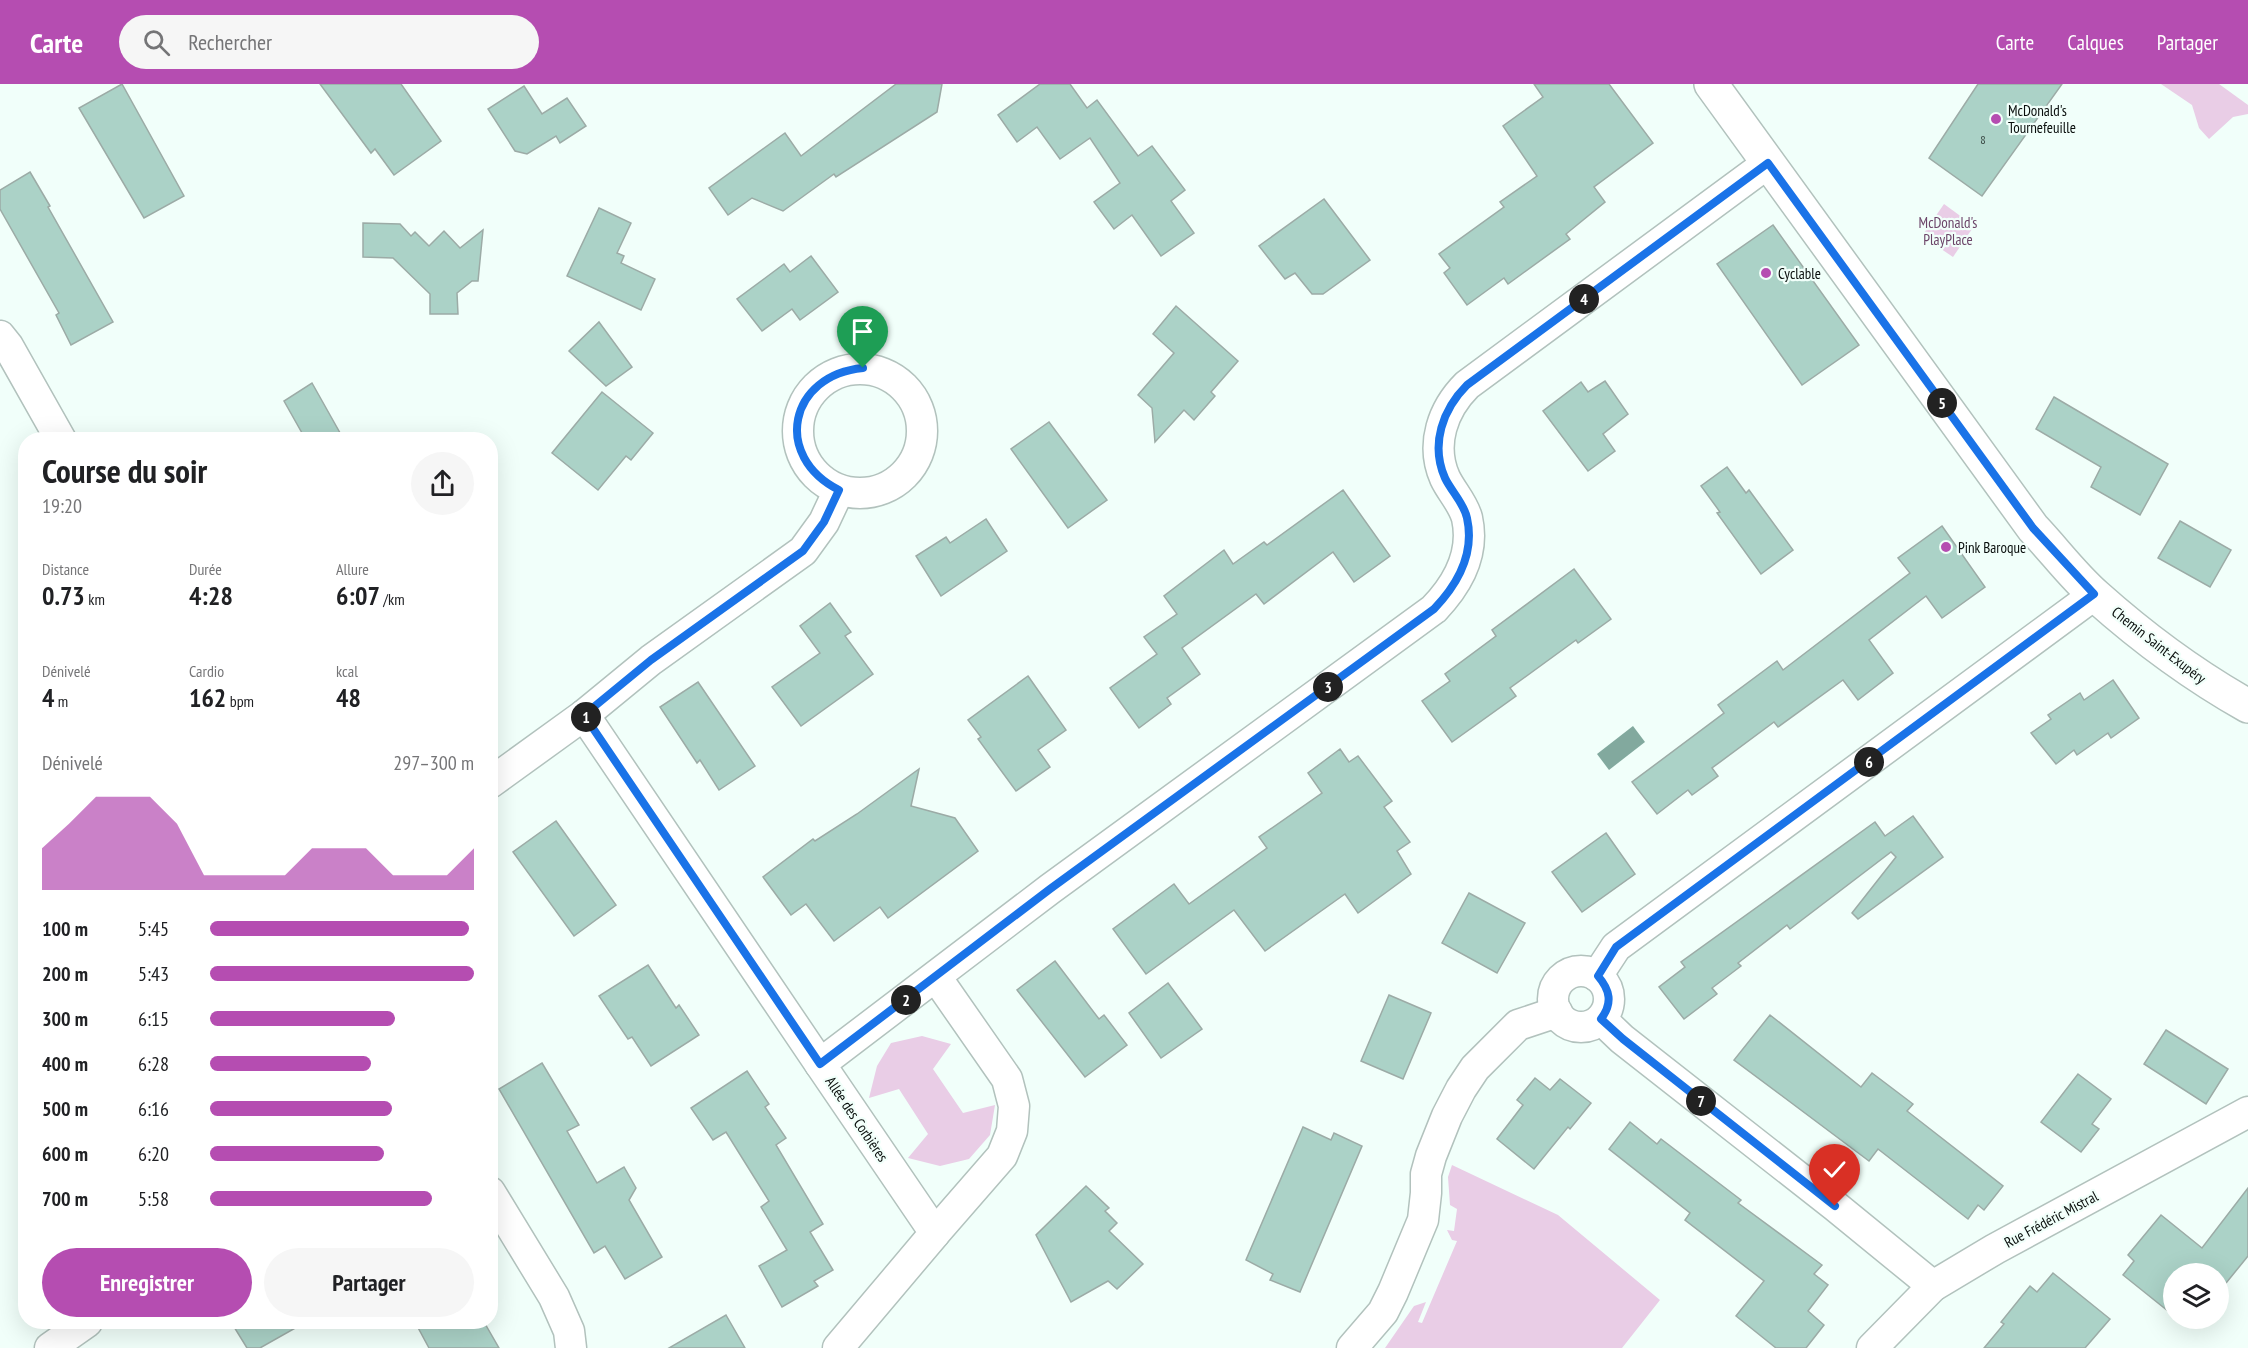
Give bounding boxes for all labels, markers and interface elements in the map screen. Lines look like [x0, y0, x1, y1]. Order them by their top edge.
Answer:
search box [119, 15, 539, 69]
text: Carte [30, 24, 83, 61]
icon: search [140, 26, 173, 59]
text: Rechercher [188, 28, 272, 56]
text: Carte [1996, 29, 2034, 56]
text: Calques [2067, 29, 2124, 56]
text: Partager [2157, 29, 2218, 56]
place label: McDonald's Tournefeuille [2008, 101, 2076, 137]
marker: McDonald's Tournefeuille [1989, 112, 2003, 126]
house number: 8 [1980, 132, 1986, 147]
park label: McDonald's PlayPlace [1919, 213, 1977, 249]
place label: Cyclable [1778, 264, 1821, 283]
marker: Cyclable [1759, 266, 1773, 280]
pin: 4 [1569, 284, 1599, 314]
text: 4 [1580, 289, 1588, 309]
pin [837, 306, 888, 368]
icon: arrive [846, 315, 879, 348]
pin: 5 [1927, 388, 1957, 418]
text: 5 [1938, 393, 1946, 413]
text: Course du soir [42, 449, 207, 492]
button: share [411, 452, 474, 515]
text: 19:20 [42, 493, 82, 519]
place label: Pink Baroque [1958, 538, 2026, 557]
marker: Pink Baroque [1939, 540, 1953, 554]
text: Distance [42, 559, 89, 579]
text: Durée [189, 559, 222, 579]
text: Allure [336, 559, 369, 579]
text: 0.73 [42, 579, 85, 612]
text: 4:28 [189, 579, 233, 612]
text: 6:07 [336, 579, 380, 612]
text: km [85, 589, 105, 609]
text: /km [380, 589, 405, 609]
street label: Chemin Saint-Exupéry [2108, 602, 2210, 688]
text: Dénivelé [42, 661, 91, 681]
text: Cardio [189, 661, 224, 681]
text: kcal [336, 661, 358, 681]
pin: 3 [1313, 672, 1343, 702]
text: 3 [1324, 677, 1332, 697]
text: 4 [42, 681, 54, 714]
text: 162 [189, 681, 226, 714]
text: 48 [336, 681, 361, 714]
text: m [54, 691, 68, 711]
text: bpm [226, 691, 254, 711]
pin: 1 [571, 702, 601, 732]
text: 1 [582, 707, 590, 727]
pin: 6 [1854, 747, 1884, 777]
text: Dénivelé [42, 750, 103, 776]
text: 297–300 m [393, 750, 474, 776]
text: 6 [1865, 752, 1873, 772]
text: 100 m [42, 916, 88, 942]
text: 5:45 [138, 916, 169, 942]
text: 200 m [42, 961, 88, 987]
text: 5:43 [138, 961, 169, 987]
pin: 2 [891, 985, 921, 1015]
text: 2 [902, 990, 910, 1010]
text: 300 m [42, 1006, 88, 1032]
text: 6:15 [138, 1006, 169, 1032]
text: 400 m [42, 1051, 88, 1077]
text: 6:28 [138, 1051, 169, 1077]
street label: Allée des Corbières [821, 1073, 893, 1165]
pin: 7 [1686, 1086, 1716, 1116]
text: 7 [1697, 1091, 1705, 1111]
text: 500 m [42, 1096, 88, 1122]
text: 6:16 [138, 1096, 169, 1122]
text: 600 m [42, 1141, 88, 1167]
text: 6:20 [138, 1141, 169, 1167]
pin [1809, 1144, 1860, 1206]
icon: check [1818, 1153, 1851, 1186]
text: 700 m [42, 1186, 88, 1212]
text: 5:58 [138, 1186, 169, 1212]
street label: Rue Frédéric Mistral [2001, 1186, 2102, 1252]
button: Enregistrer [42, 1248, 252, 1317]
button: Partager [264, 1248, 474, 1317]
map controls [2163, 1263, 2229, 1329]
button: layers [2163, 1263, 2229, 1329]

